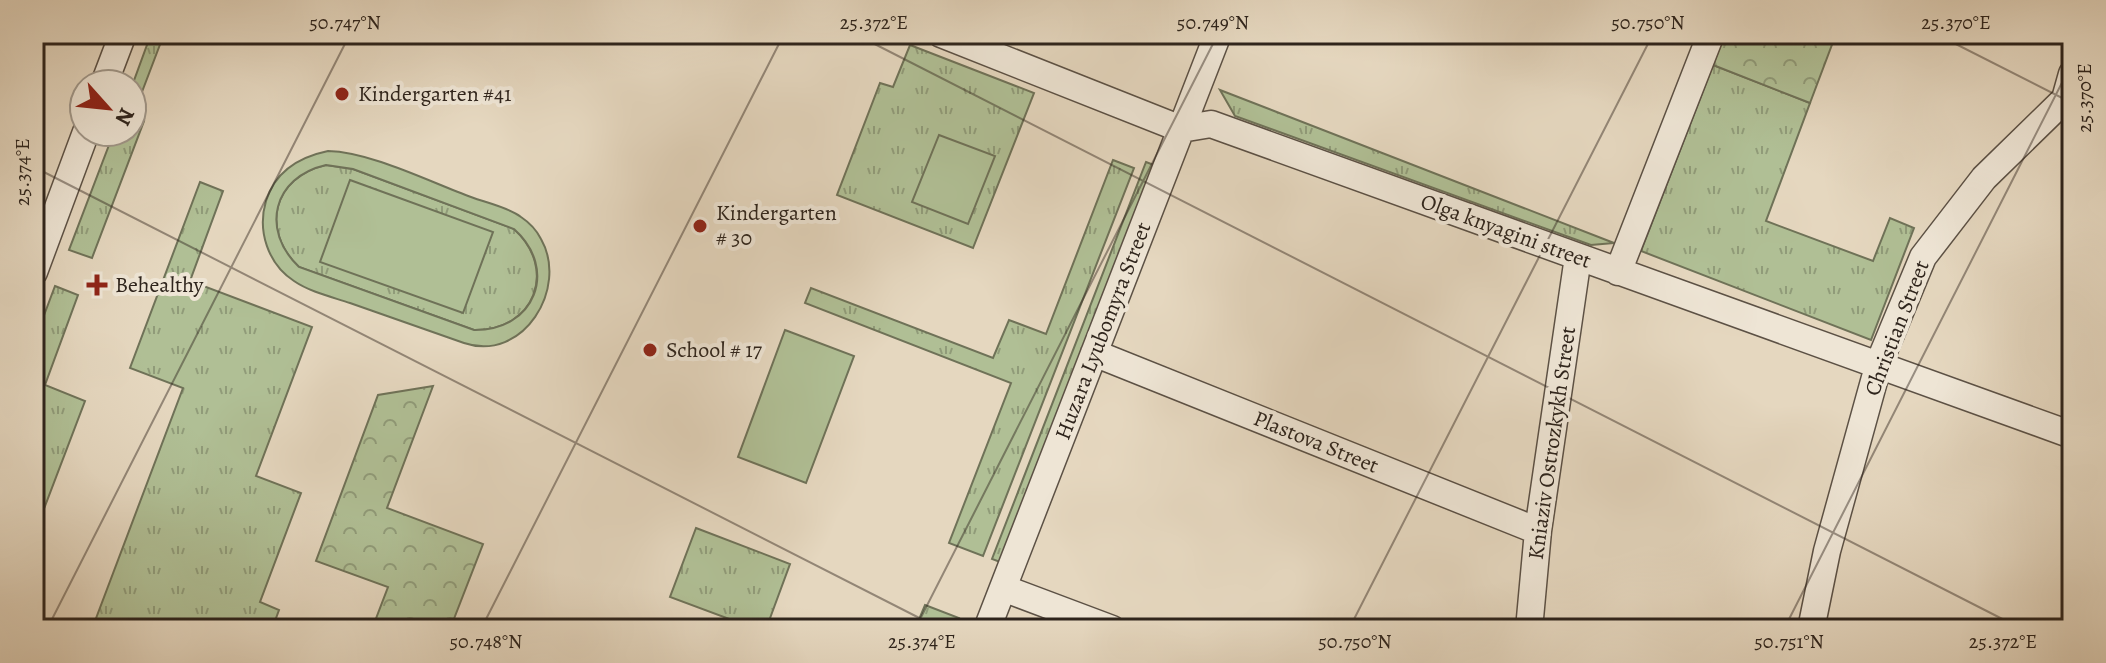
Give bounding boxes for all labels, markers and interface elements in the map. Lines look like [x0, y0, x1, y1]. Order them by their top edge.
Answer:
text: 50.747°N [309, 9, 381, 36]
text: 25.372°E [840, 9, 908, 36]
text: 50.749°N [1177, 9, 1249, 36]
text: 50.750°N [1611, 9, 1685, 36]
text: 25.370°E [1921, 9, 1991, 36]
text: 25.370°E [2071, 63, 2098, 133]
north arrow [68, 68, 148, 148]
place label: Kindergarten #41 [358, 79, 512, 109]
marker: Kindergarten #41 [333, 85, 351, 103]
text: N [108, 103, 142, 131]
text: 25.374°E [9, 138, 36, 206]
street label: Olga knyagini street [1417, 186, 1595, 276]
place label: Kindergarten # 30 [716, 198, 837, 253]
marker: Kindergarten # 30 [691, 217, 709, 235]
street label: Huzara Lyubomyra Street [1048, 218, 1158, 444]
street label: Christian Street [1857, 256, 1937, 400]
place label: Behealthy [115, 270, 204, 300]
marker: Behealthy [86, 274, 108, 296]
street label: Kniaziv Ostrozkykh Street [1521, 324, 1583, 562]
place label: School # 17 [666, 335, 763, 365]
marker: School # 17 [641, 341, 659, 359]
street label: Plastova Street [1249, 403, 1383, 481]
text: 50.748°N [450, 628, 522, 655]
text: 25.374°E [888, 628, 956, 655]
text: 50.750°N [1318, 628, 1392, 655]
text: 50.751°N [1754, 628, 1824, 655]
text: 25.372°E [1969, 628, 2037, 655]

